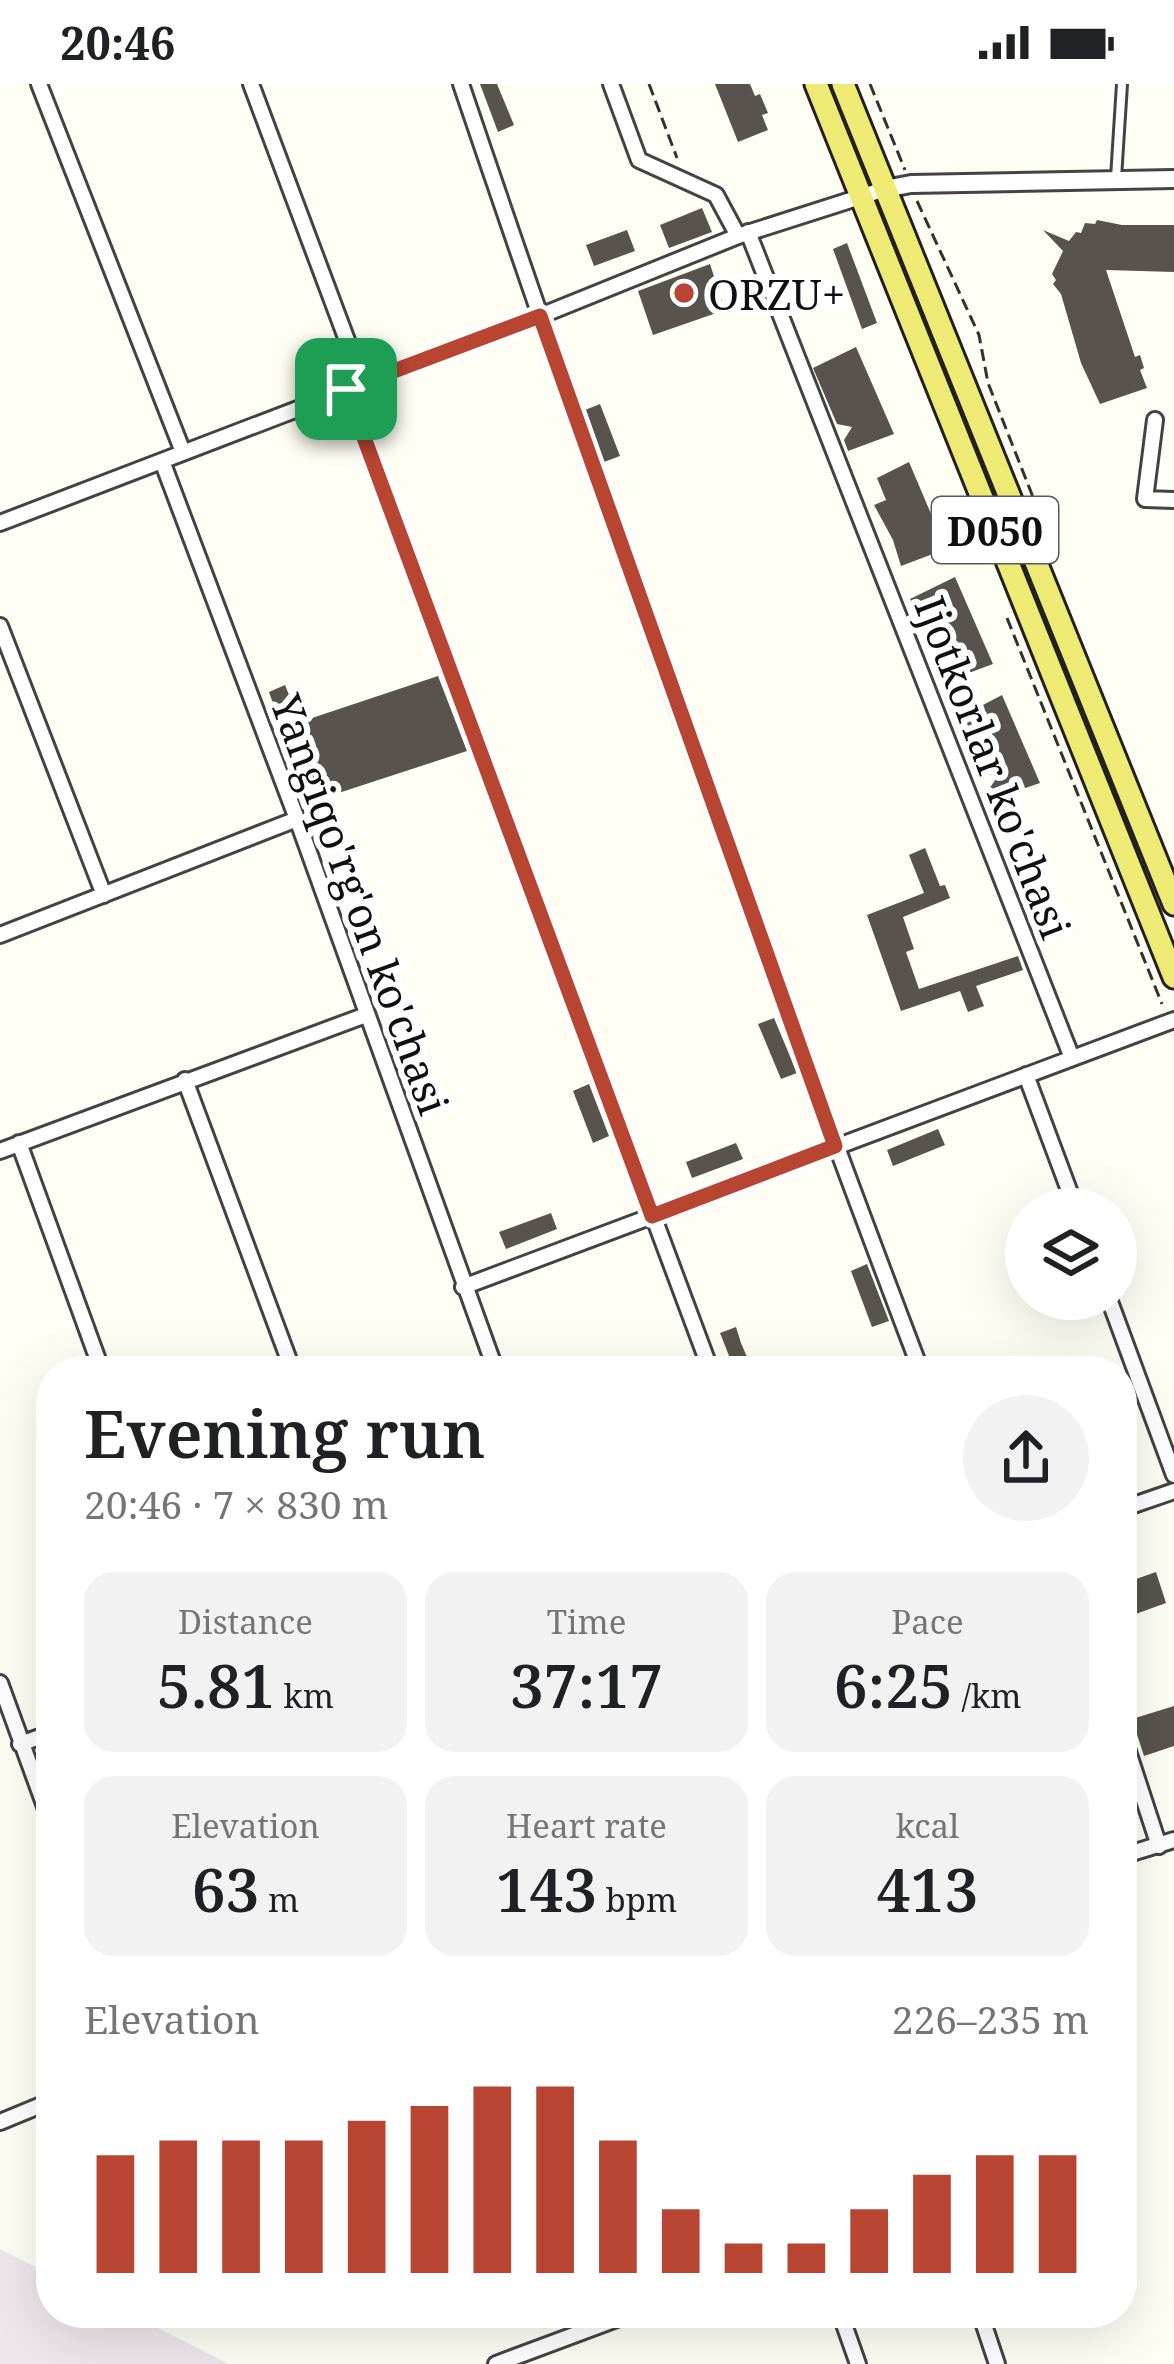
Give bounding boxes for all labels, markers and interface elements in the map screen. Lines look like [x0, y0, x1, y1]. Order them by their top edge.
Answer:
text: 20:46 [60, 12, 175, 73]
place label: ORZU+ [708, 265, 845, 322]
marker: ORZU+ [671, 280, 697, 306]
pin [295, 338, 397, 440]
icon: arrive [313, 356, 379, 422]
road number: D050 [932, 497, 1058, 563]
street label: Ijotkorlar ko'chasi [903, 588, 1085, 946]
street label: Yangiqo'rg'on ko'chasi [258, 685, 463, 1122]
map controls [1005, 1188, 1137, 1320]
button: layers [1005, 1188, 1137, 1320]
text: Evening run [84, 1387, 485, 1477]
button: share [963, 1395, 1089, 1521]
text: 20:46 · 7 × 830 m [84, 1477, 389, 1530]
text: Distance [178, 1599, 313, 1644]
text: Time [547, 1599, 626, 1644]
text: Pace [891, 1599, 964, 1644]
text: 5.81 [157, 1644, 275, 1726]
text: 37:17 [510, 1644, 663, 1726]
text: 6:25 [834, 1644, 953, 1726]
text: km [275, 1673, 334, 1718]
text: /km [953, 1673, 1021, 1718]
text: Elevation [171, 1803, 320, 1848]
text: Heart rate [506, 1803, 667, 1848]
text: kcal [896, 1803, 959, 1848]
text: 63 [192, 1848, 259, 1930]
text: 143 [496, 1848, 597, 1930]
text: 413 [877, 1848, 978, 1930]
text: m [259, 1877, 299, 1922]
text: bpm [597, 1877, 677, 1922]
text: Elevation [84, 1992, 260, 2045]
text: 226–235 m [892, 1992, 1089, 2045]

